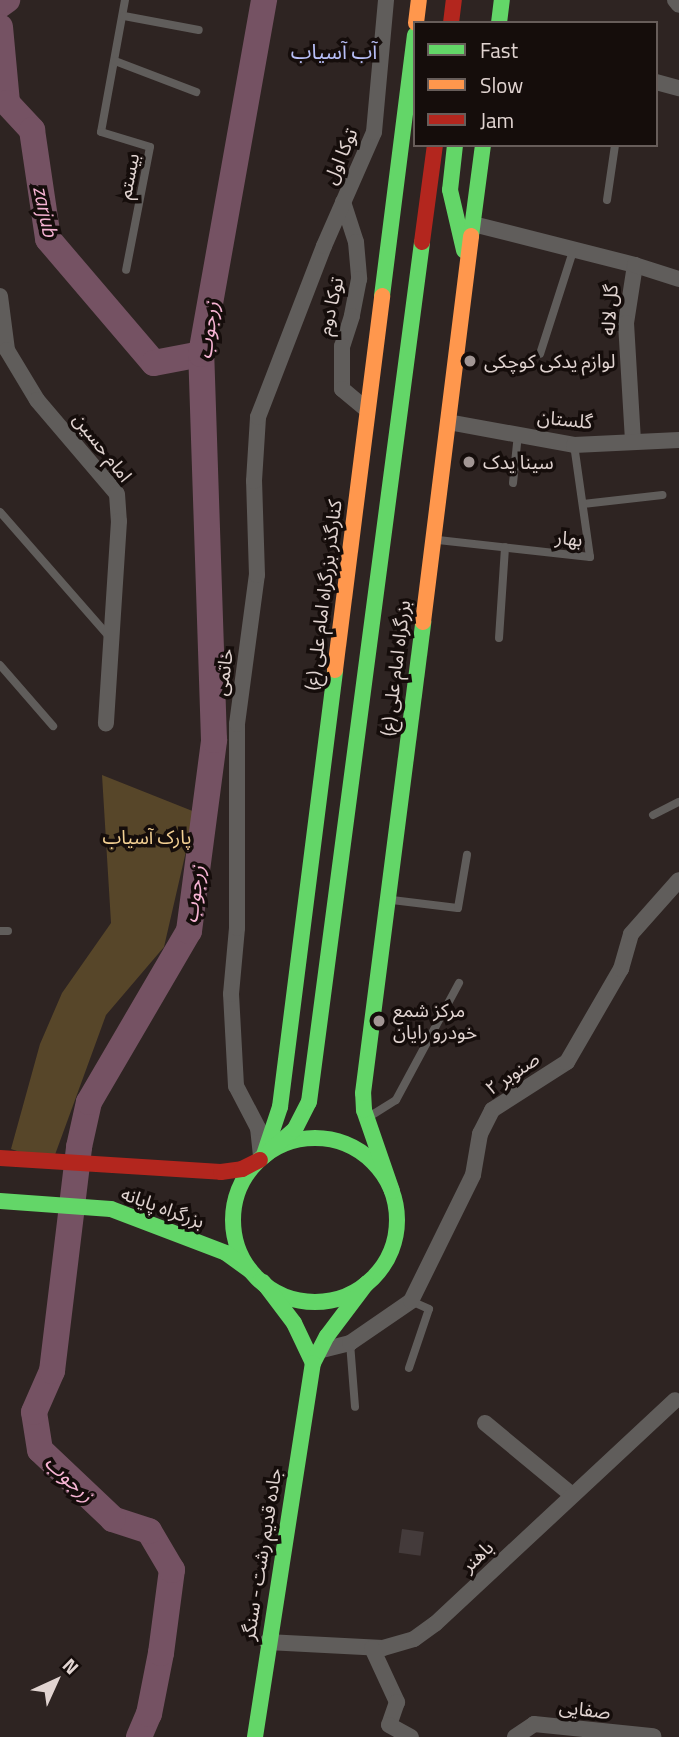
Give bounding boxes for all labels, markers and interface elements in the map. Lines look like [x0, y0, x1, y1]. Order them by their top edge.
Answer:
legend [413, 21, 658, 147]
text: Fast [480, 34, 518, 66]
district label: آب آسیاب [291, 38, 377, 64]
text: Slow [480, 69, 523, 101]
text: Jam [480, 104, 514, 136]
street label: توکا اول [318, 125, 362, 187]
street label: بیستم [112, 151, 144, 201]
water label: zarjub [28, 183, 64, 239]
street label: توکا دوم [312, 275, 348, 337]
street label: گل لاله [596, 284, 622, 336]
water label: زرجوب [191, 300, 223, 360]
place label: لوازم یدکی کوچکی [484, 350, 615, 372]
marker: لوازم یدکی کوچکی [462, 353, 478, 369]
street label: گلستان [536, 405, 594, 433]
street label: امام حسین [69, 408, 137, 486]
place label: سینا یدک [483, 451, 554, 473]
marker: سینا یدک [461, 454, 477, 470]
street label: کنارگذر بزرگراه امام علی (ع) [300, 498, 346, 692]
street label: بهار [554, 525, 584, 551]
street label: بزرگراه امام علی (ع) [375, 599, 415, 737]
street label: خاتمی [208, 647, 238, 697]
park label: پارک آسیاب [102, 826, 192, 848]
water label: زرجوب [177, 864, 209, 924]
place label: مرکز شمع خودرو رایان [393, 999, 477, 1043]
marker: مرکز شمع خودرو رایان [371, 1013, 387, 1029]
street label: صنوبر ۲ [481, 1047, 543, 1099]
street label: بزرگراه پایانه [118, 1181, 208, 1233]
water label: زرجوب [40, 1449, 100, 1507]
street label: جاده قدیم رشت - سنگر [236, 1466, 286, 1642]
street label: باهنر [456, 1536, 498, 1576]
north arrow [21, 1646, 91, 1716]
text: N [56, 1651, 86, 1681]
street label: صفایی [558, 1695, 612, 1723]

